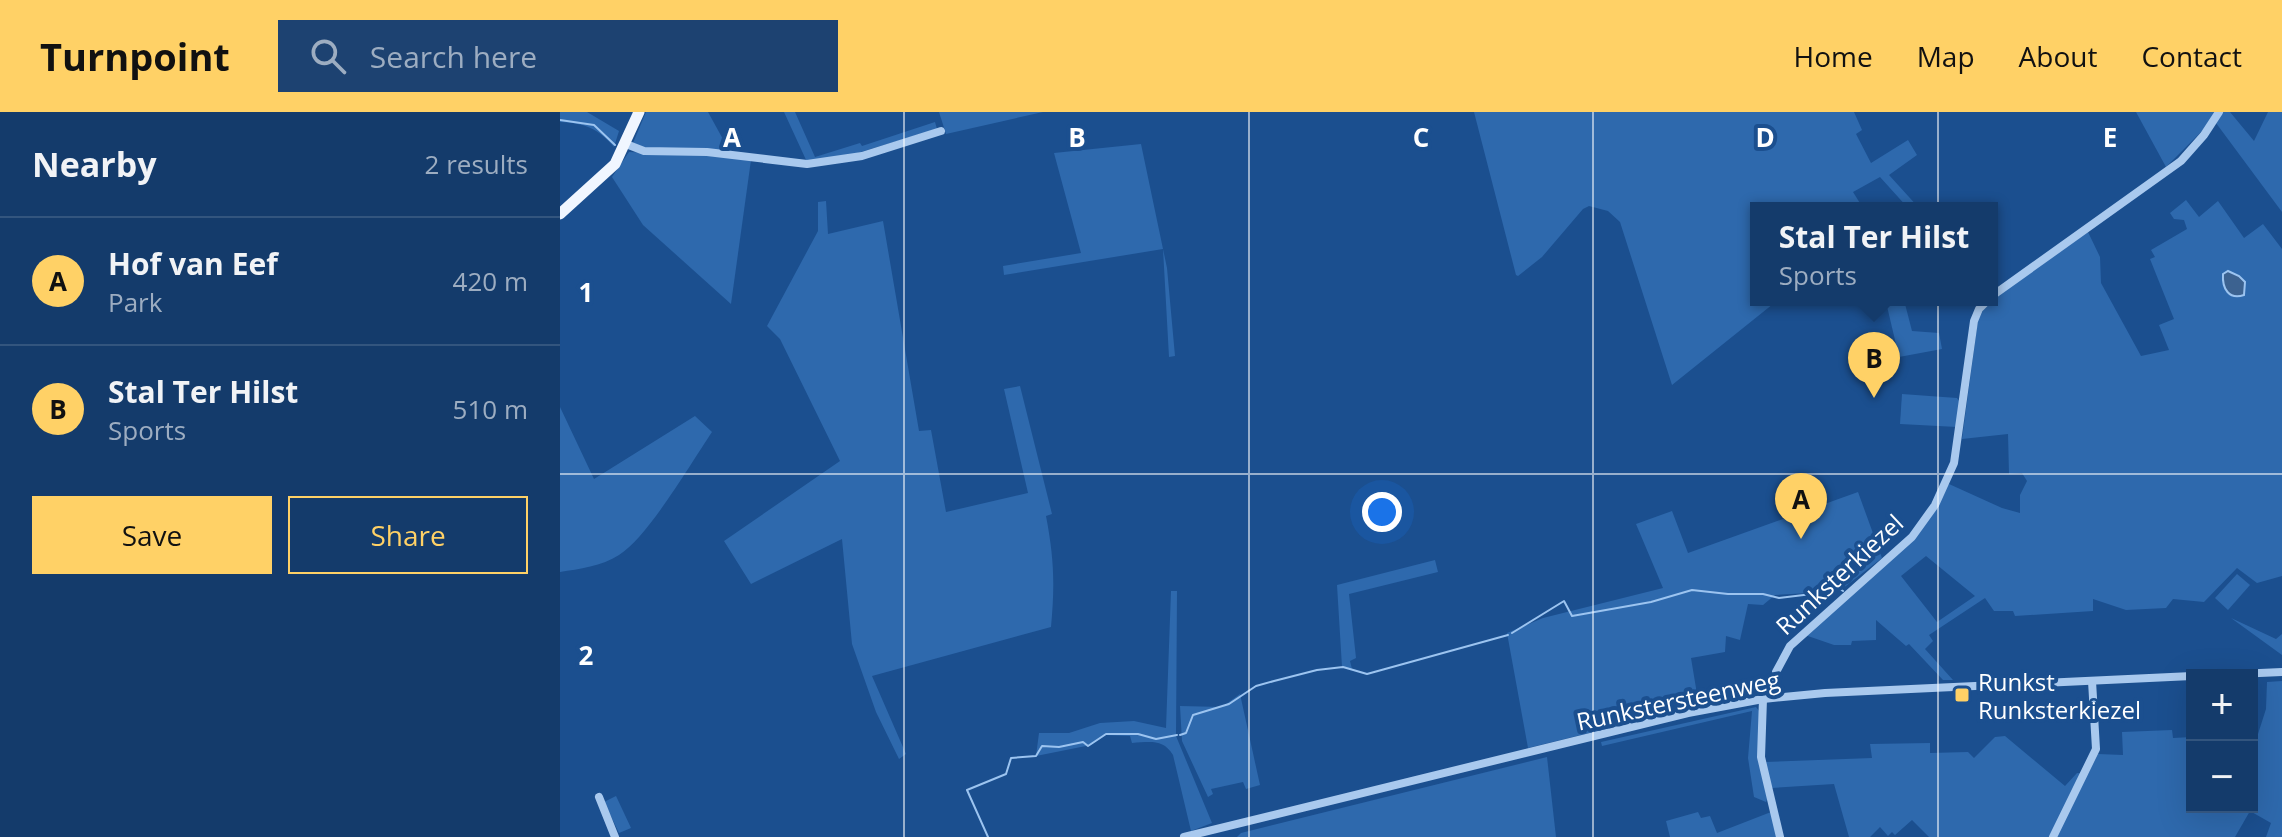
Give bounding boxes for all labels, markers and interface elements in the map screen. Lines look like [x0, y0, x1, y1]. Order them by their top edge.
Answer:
search box [278, 20, 838, 92]
text: Turnpoint [40, 30, 230, 82]
icon: search [306, 34, 350, 78]
text: Search here [370, 36, 537, 77]
text: Home [1794, 37, 1873, 75]
text: Map [1917, 37, 1975, 75]
text: About [2019, 37, 2097, 75]
text: Contact [2141, 37, 2242, 75]
text: A [723, 119, 741, 155]
text: B [1068, 119, 1086, 155]
text: C [1413, 119, 1429, 155]
text: D [1755, 119, 1775, 155]
text: E [2103, 119, 2117, 155]
text: Nearby [32, 141, 157, 187]
text: 2 results [425, 146, 528, 182]
popup [1750, 202, 1998, 306]
text: Stal Ter Hilst [1779, 216, 1969, 257]
text: Hof van Eef [108, 243, 278, 284]
text: Sports [1779, 257, 1857, 293]
text: A [49, 263, 67, 299]
text: 420 m [453, 263, 528, 299]
text: 1 [579, 274, 593, 310]
text: Park [108, 284, 162, 320]
pin: B [1848, 332, 1900, 398]
text: Stal Ter Hilst [108, 371, 298, 412]
text: B [49, 391, 67, 427]
text: 510 m [453, 391, 528, 427]
text: Sports [108, 412, 186, 448]
pin: A [1775, 473, 1827, 539]
your location [1362, 492, 1402, 532]
button: Save [32, 496, 272, 574]
button: Share [288, 496, 528, 574]
street label: Runksterkiezel [1768, 506, 1910, 642]
text: 2 [579, 637, 594, 673]
street label: Runkstersteenweg [1573, 662, 1783, 738]
place label: Runkst Runksterkiezel [1978, 665, 2141, 726]
map controls [2186, 669, 2258, 813]
button: + [2186, 669, 2258, 741]
marker: Runkst Runksterkiezel [1953, 686, 1971, 704]
button: − [2186, 741, 2258, 813]

